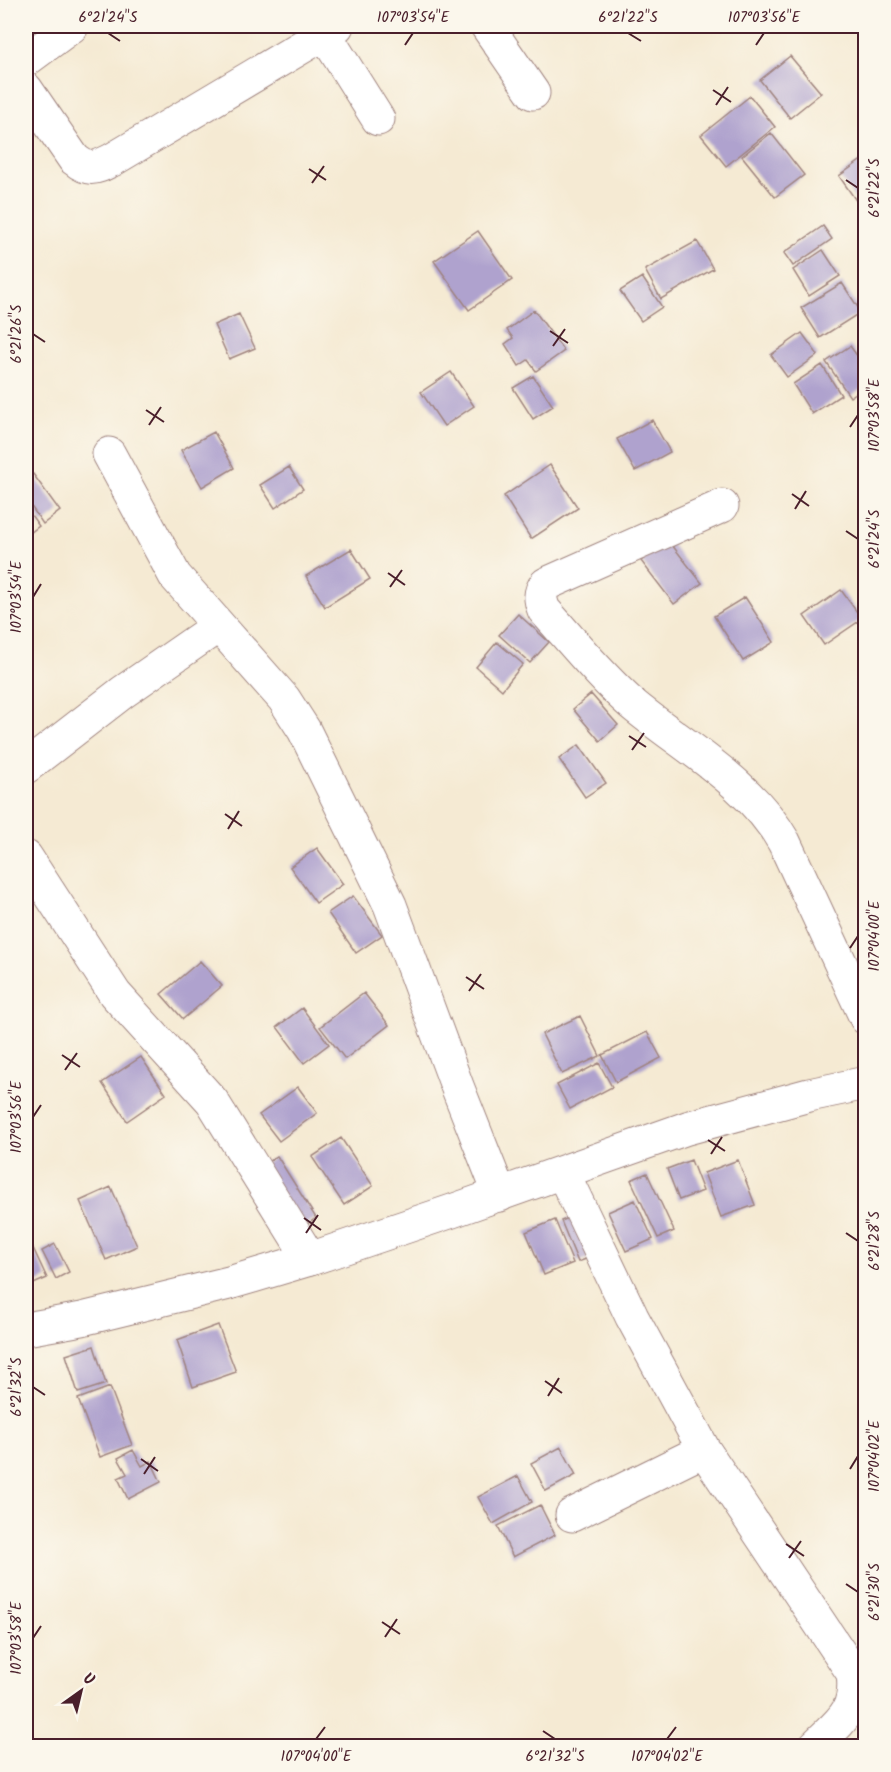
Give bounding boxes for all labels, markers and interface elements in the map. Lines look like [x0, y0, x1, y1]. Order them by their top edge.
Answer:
text: 6°21'24"S [79, 6, 138, 30]
text: 107°03'54"E [377, 6, 450, 30]
text: 6°21'22"S [598, 6, 658, 30]
text: 107°03'56"E [728, 6, 802, 30]
text: 6°21'22"S [863, 158, 887, 218]
text: 6°21'26"S [5, 304, 29, 364]
text: 107°03'58"E [863, 377, 887, 452]
text: 6°21'24"S [863, 509, 887, 568]
text: 107°03'54"E [5, 560, 29, 633]
text: 107°04'00"E [863, 899, 887, 971]
text: 107°03'56"E [5, 1079, 29, 1153]
text: 6°21'28"S [863, 1211, 887, 1271]
text: 6°21'32"S [5, 1357, 29, 1417]
text: 107°04'02"E [863, 1419, 887, 1492]
text: 6°21'30"S [863, 1563, 887, 1621]
text: 107°03'58"E [5, 1600, 29, 1675]
north arrow [51, 1661, 111, 1721]
text: U [78, 1667, 100, 1693]
text: 107°04'00"E [281, 1745, 353, 1769]
text: 6°21'32"S [525, 1745, 585, 1769]
text: 107°04'02"E [631, 1745, 704, 1769]

